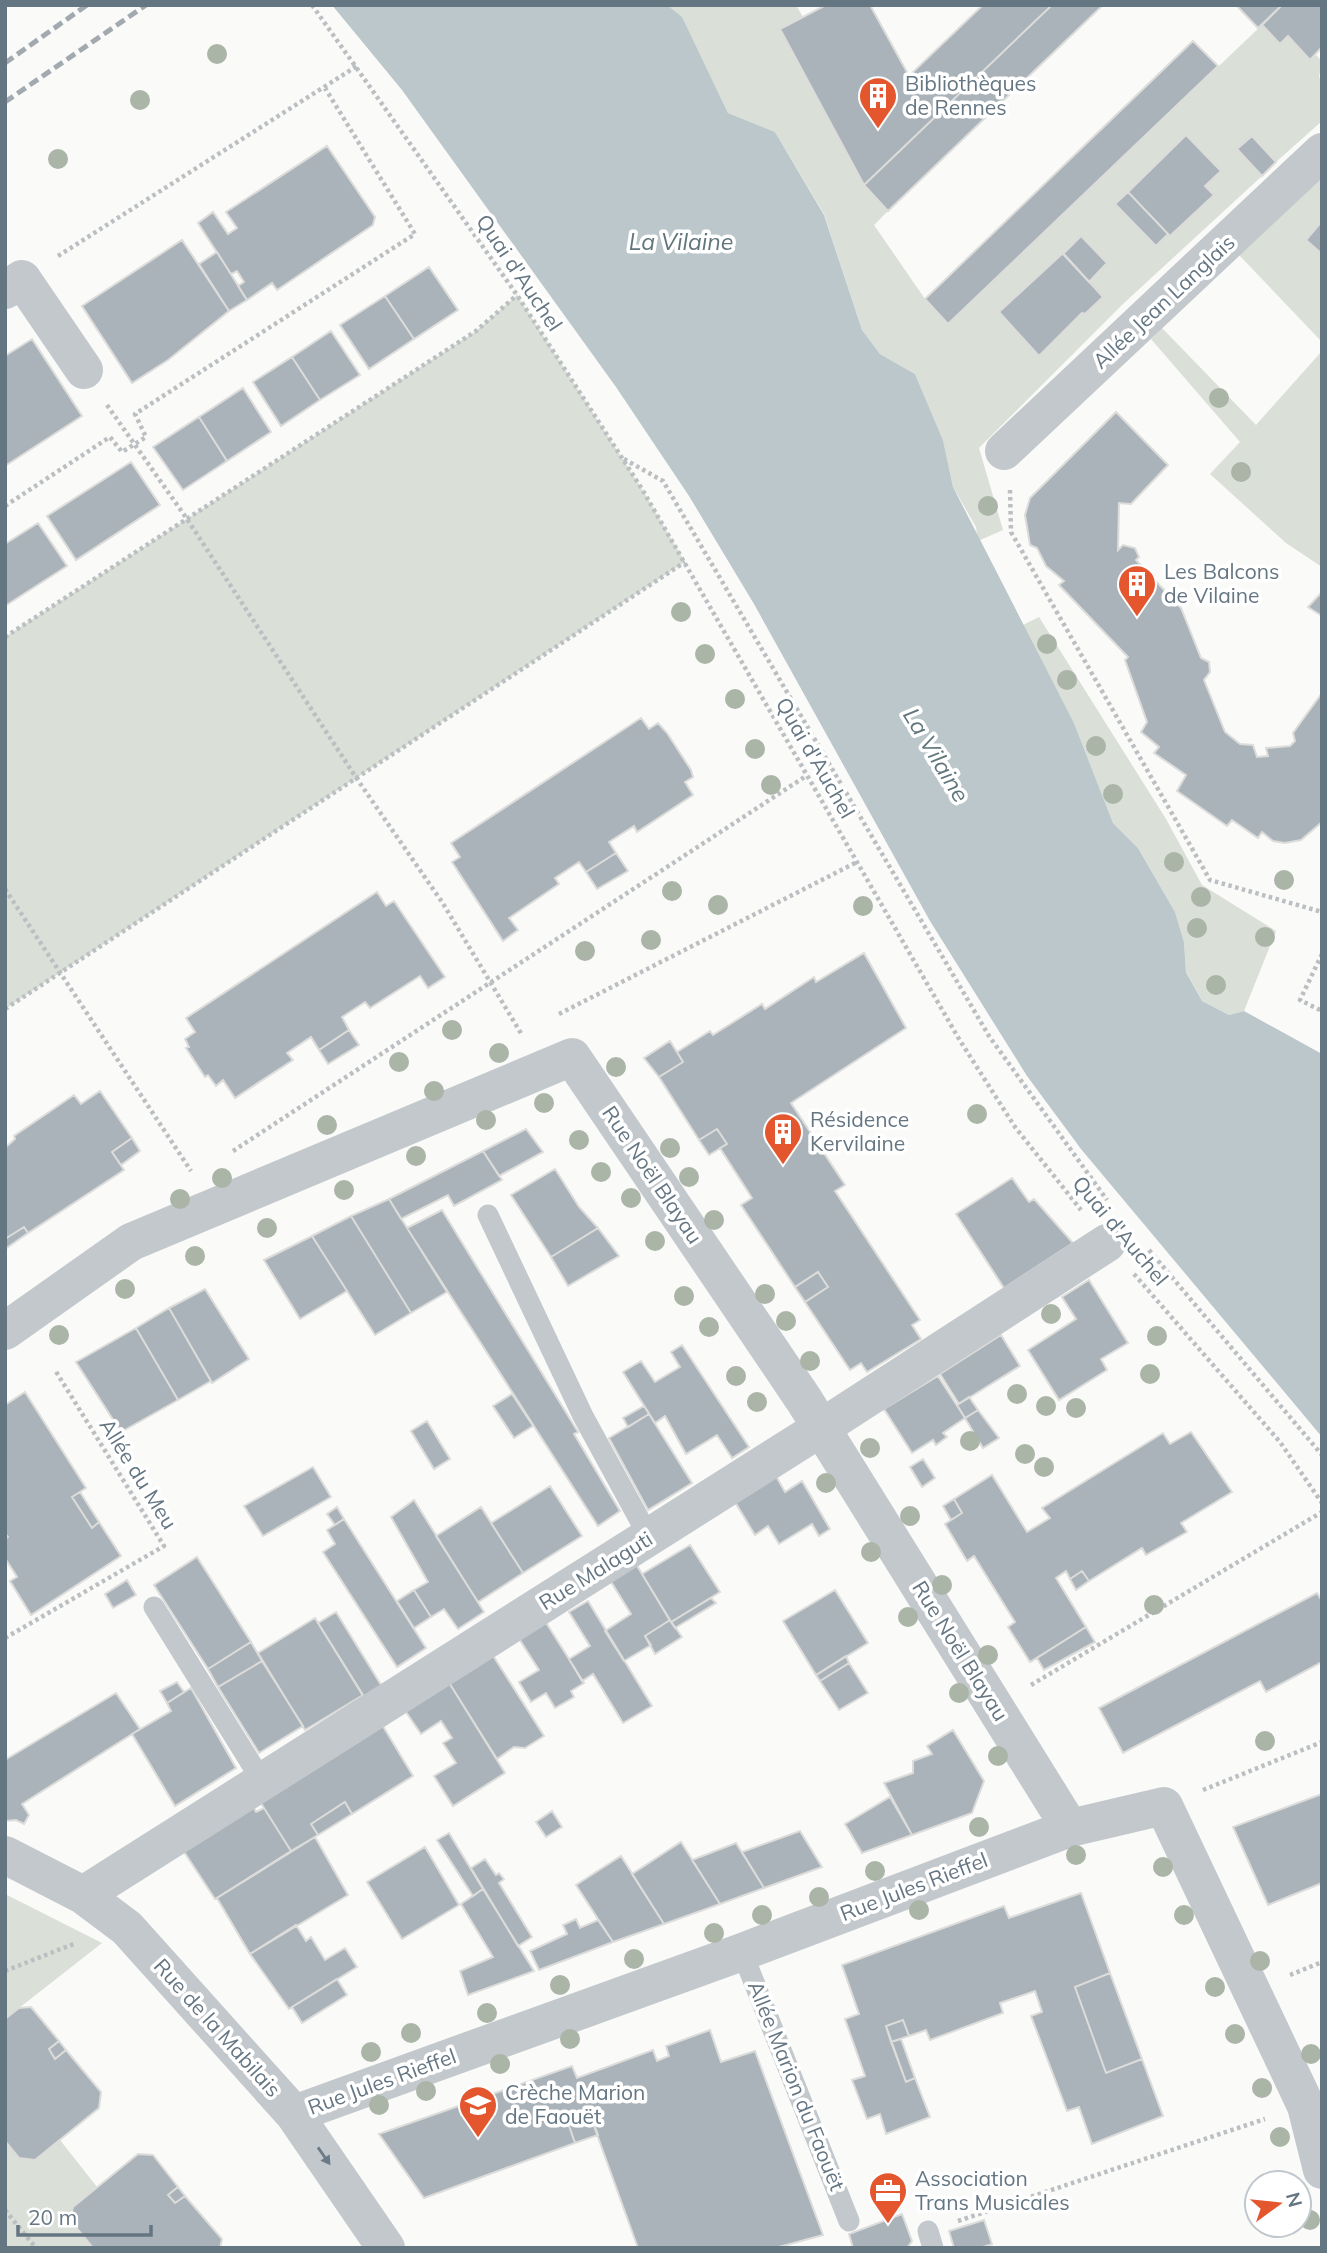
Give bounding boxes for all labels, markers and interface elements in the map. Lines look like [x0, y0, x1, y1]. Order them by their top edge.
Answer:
place label: Bibliothèques de Rennes [905, 70, 1036, 120]
building icon: Bibliothèques de Rennes [857, 75, 899, 130]
street label: Quai d'Auchel [471, 209, 568, 336]
water label: La Vilaine [629, 227, 733, 256]
street label: Allée Jean Langlais [1087, 229, 1240, 374]
place label: Les Balcons de Vilaine [1164, 558, 1279, 608]
building icon: Les Balcons de Vilaine [1116, 563, 1158, 618]
street label: Quai d'Auchel [771, 692, 861, 823]
water label: La Vilaine [897, 702, 976, 807]
street label: Rue Noël Blayau [597, 1101, 709, 1248]
place label: Résidence Kervilaine [810, 1106, 909, 1156]
building icon: Résidence Kervilaine [762, 1111, 804, 1166]
street label: Quai d'Auchel [1067, 1170, 1174, 1291]
street label: Allée du Meu [95, 1413, 183, 1534]
street label: Rue Malaguti [534, 1525, 657, 1615]
street label: Rue Noël Blayau [907, 1575, 1014, 1725]
street label: Rue Jules Rieffel [836, 1846, 991, 1926]
street label: Rue de la Mabilais [149, 1953, 287, 2102]
street label: Allée Marion du Faouët [743, 1977, 851, 2194]
street label: Rue Jules Rieffel [304, 2042, 459, 2120]
place label: Crèche Marion de Faouët [505, 2079, 645, 2129]
school or university icon: Crèche Marion de Faouët [457, 2084, 499, 2139]
one-way arrow [317, 2147, 331, 2165]
place label: Association Trans Musicales [915, 2165, 1070, 2215]
north arrow [1243, 2169, 1313, 2239]
office icon: Association Trans Musicales [867, 2170, 909, 2225]
text: N [1281, 2190, 1308, 2210]
scale bar [18, 2194, 150, 2238]
text: 20 m [28, 2204, 77, 2230]

